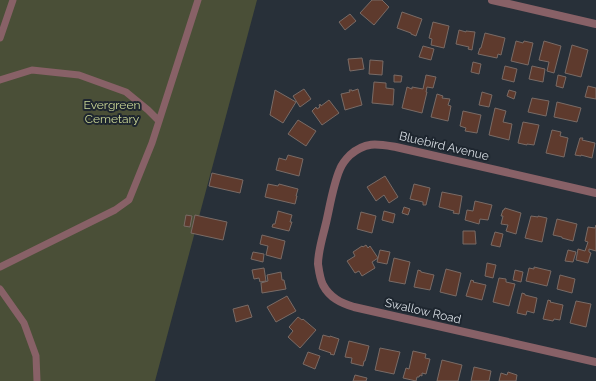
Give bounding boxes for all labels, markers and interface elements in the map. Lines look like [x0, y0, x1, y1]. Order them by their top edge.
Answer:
park label: Evergreen Cemetary [84, 98, 140, 126]
street label: Bluebird Avenue [398, 129, 490, 163]
street label: Swallow Road [383, 295, 463, 327]

